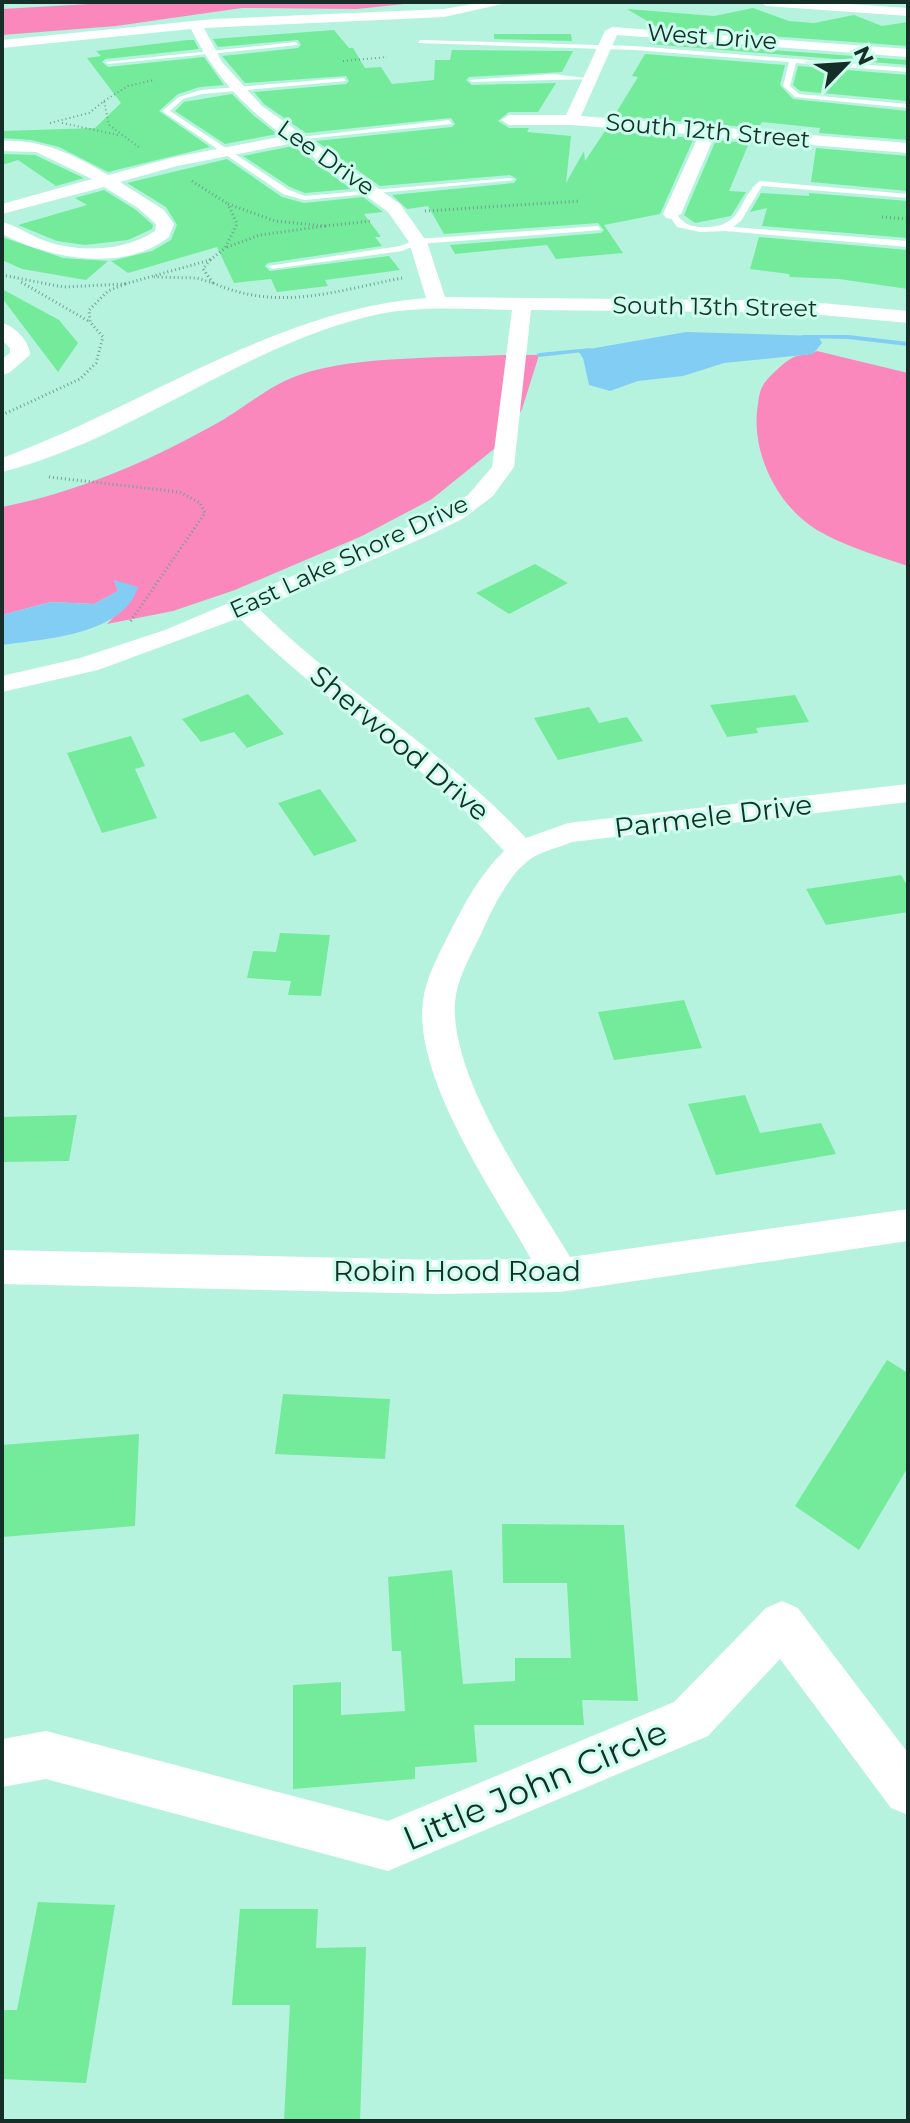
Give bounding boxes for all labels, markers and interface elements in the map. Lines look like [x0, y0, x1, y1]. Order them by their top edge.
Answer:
street label: West Drive [646, 17, 778, 56]
north arrow [806, 24, 886, 104]
text: N [848, 42, 880, 70]
street label: South 12th Street [605, 107, 812, 154]
street label: Lee Drive [272, 114, 381, 202]
street label: South 13th Street [612, 290, 818, 323]
street label: East Lake Shore Drive [225, 489, 473, 625]
street label: Sherwood Drive [303, 658, 497, 828]
street label: Parmele Drive [612, 787, 814, 845]
street label: Robin Hood Road [333, 1254, 581, 1288]
street label: Little John Circle [397, 1710, 673, 1860]

